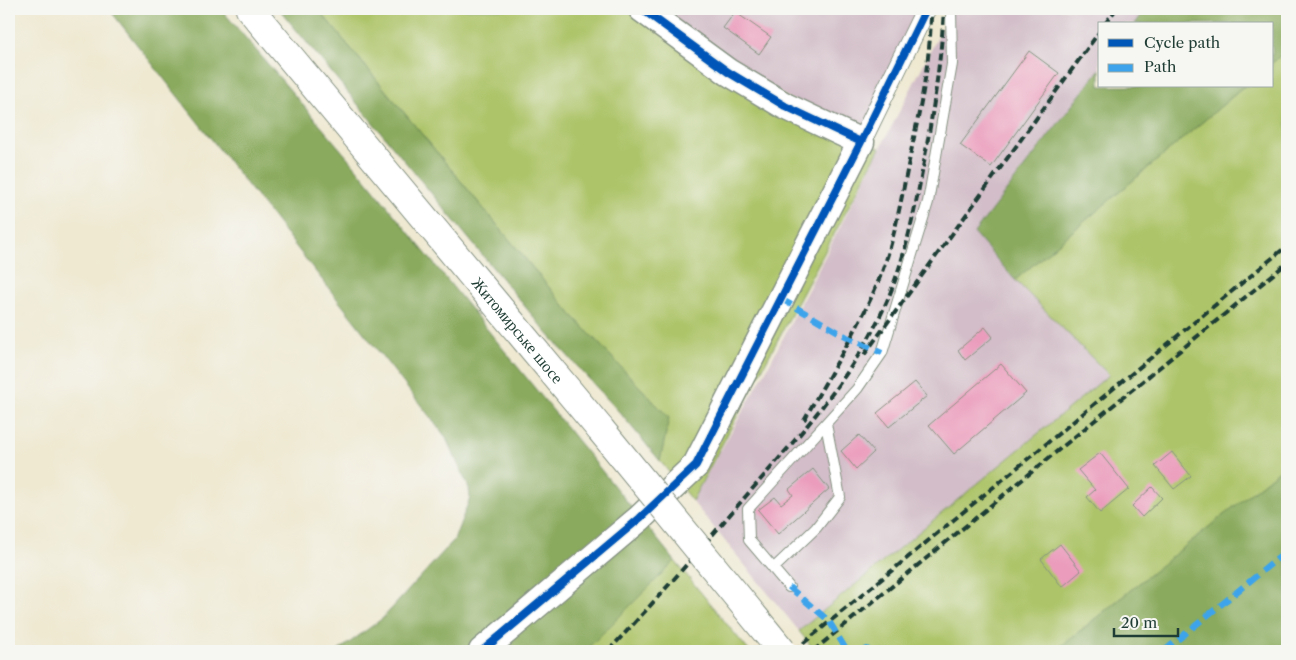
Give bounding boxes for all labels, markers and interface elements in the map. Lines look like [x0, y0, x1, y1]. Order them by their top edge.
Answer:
legend [1098, 22, 1274, 88]
text: Cycle path [1144, 33, 1221, 52]
text: Path [1144, 57, 1177, 76]
street label: Житомирське шосе [468, 273, 568, 387]
scale bar [1114, 605, 1177, 637]
text: 20 m [1121, 613, 1157, 632]

